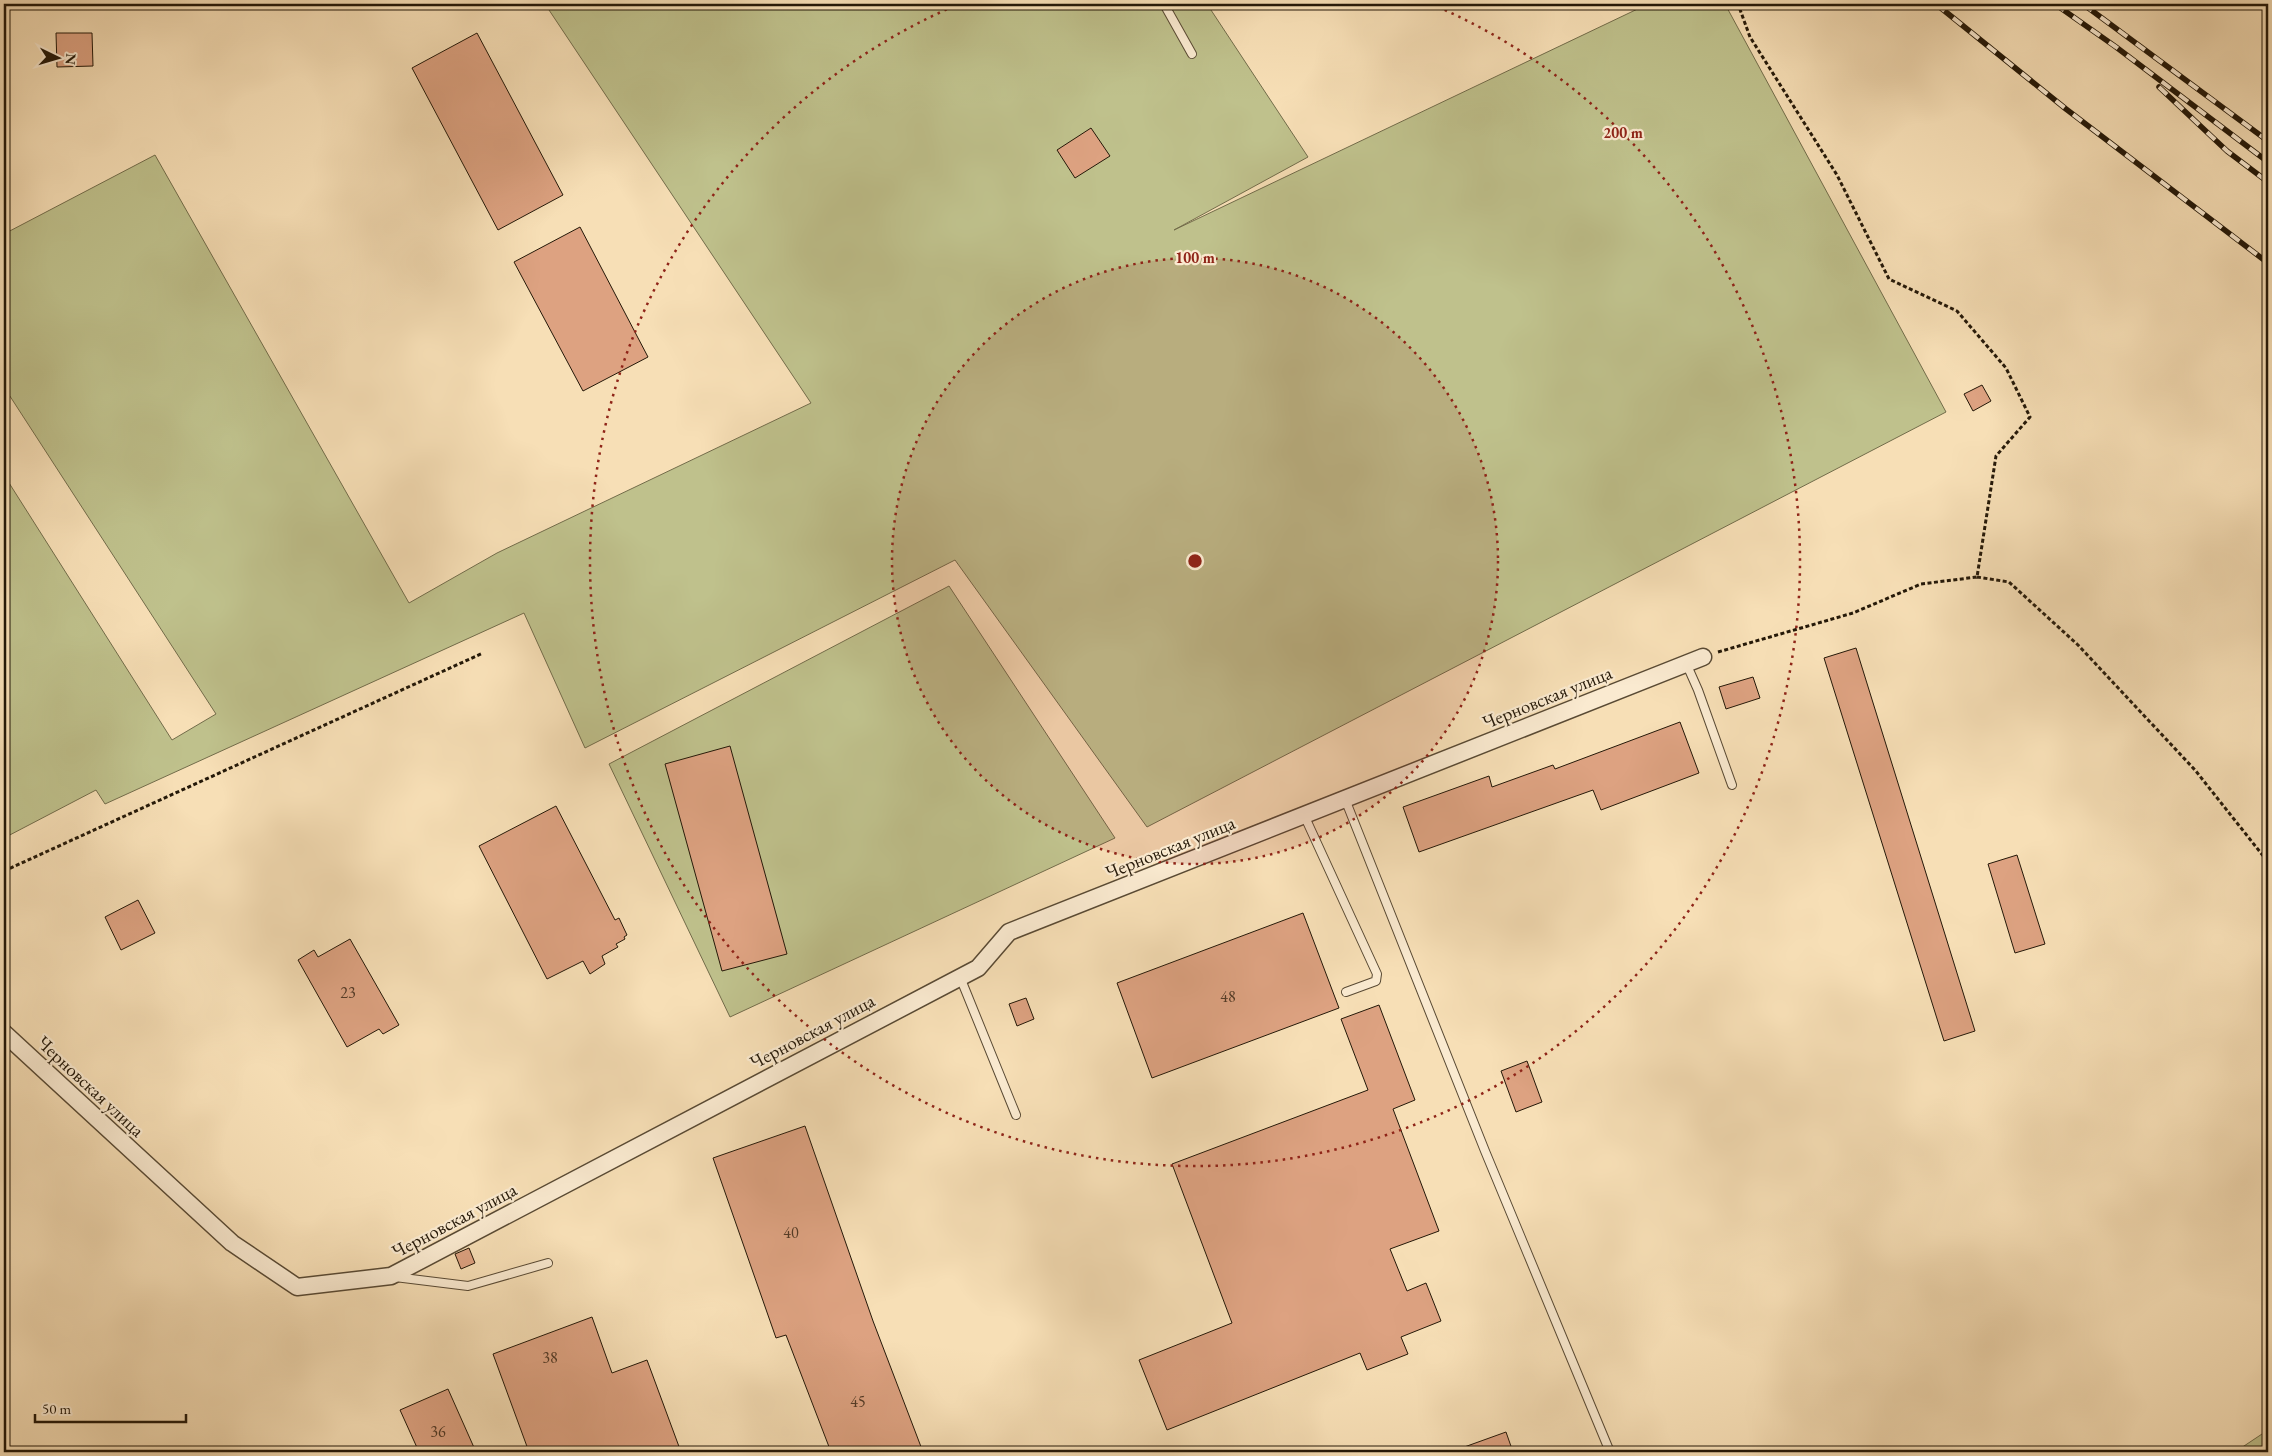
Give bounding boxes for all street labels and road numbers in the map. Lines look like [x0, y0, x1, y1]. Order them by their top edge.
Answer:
street label: Черновская улица [1479, 660, 1616, 735]
street label: Черновская улица [1102, 810, 1239, 885]
street label: Черновская улица [745, 988, 879, 1075]
street label: Черновская улица [32, 1030, 150, 1143]
street label: Черновская улица [387, 1177, 521, 1264]

